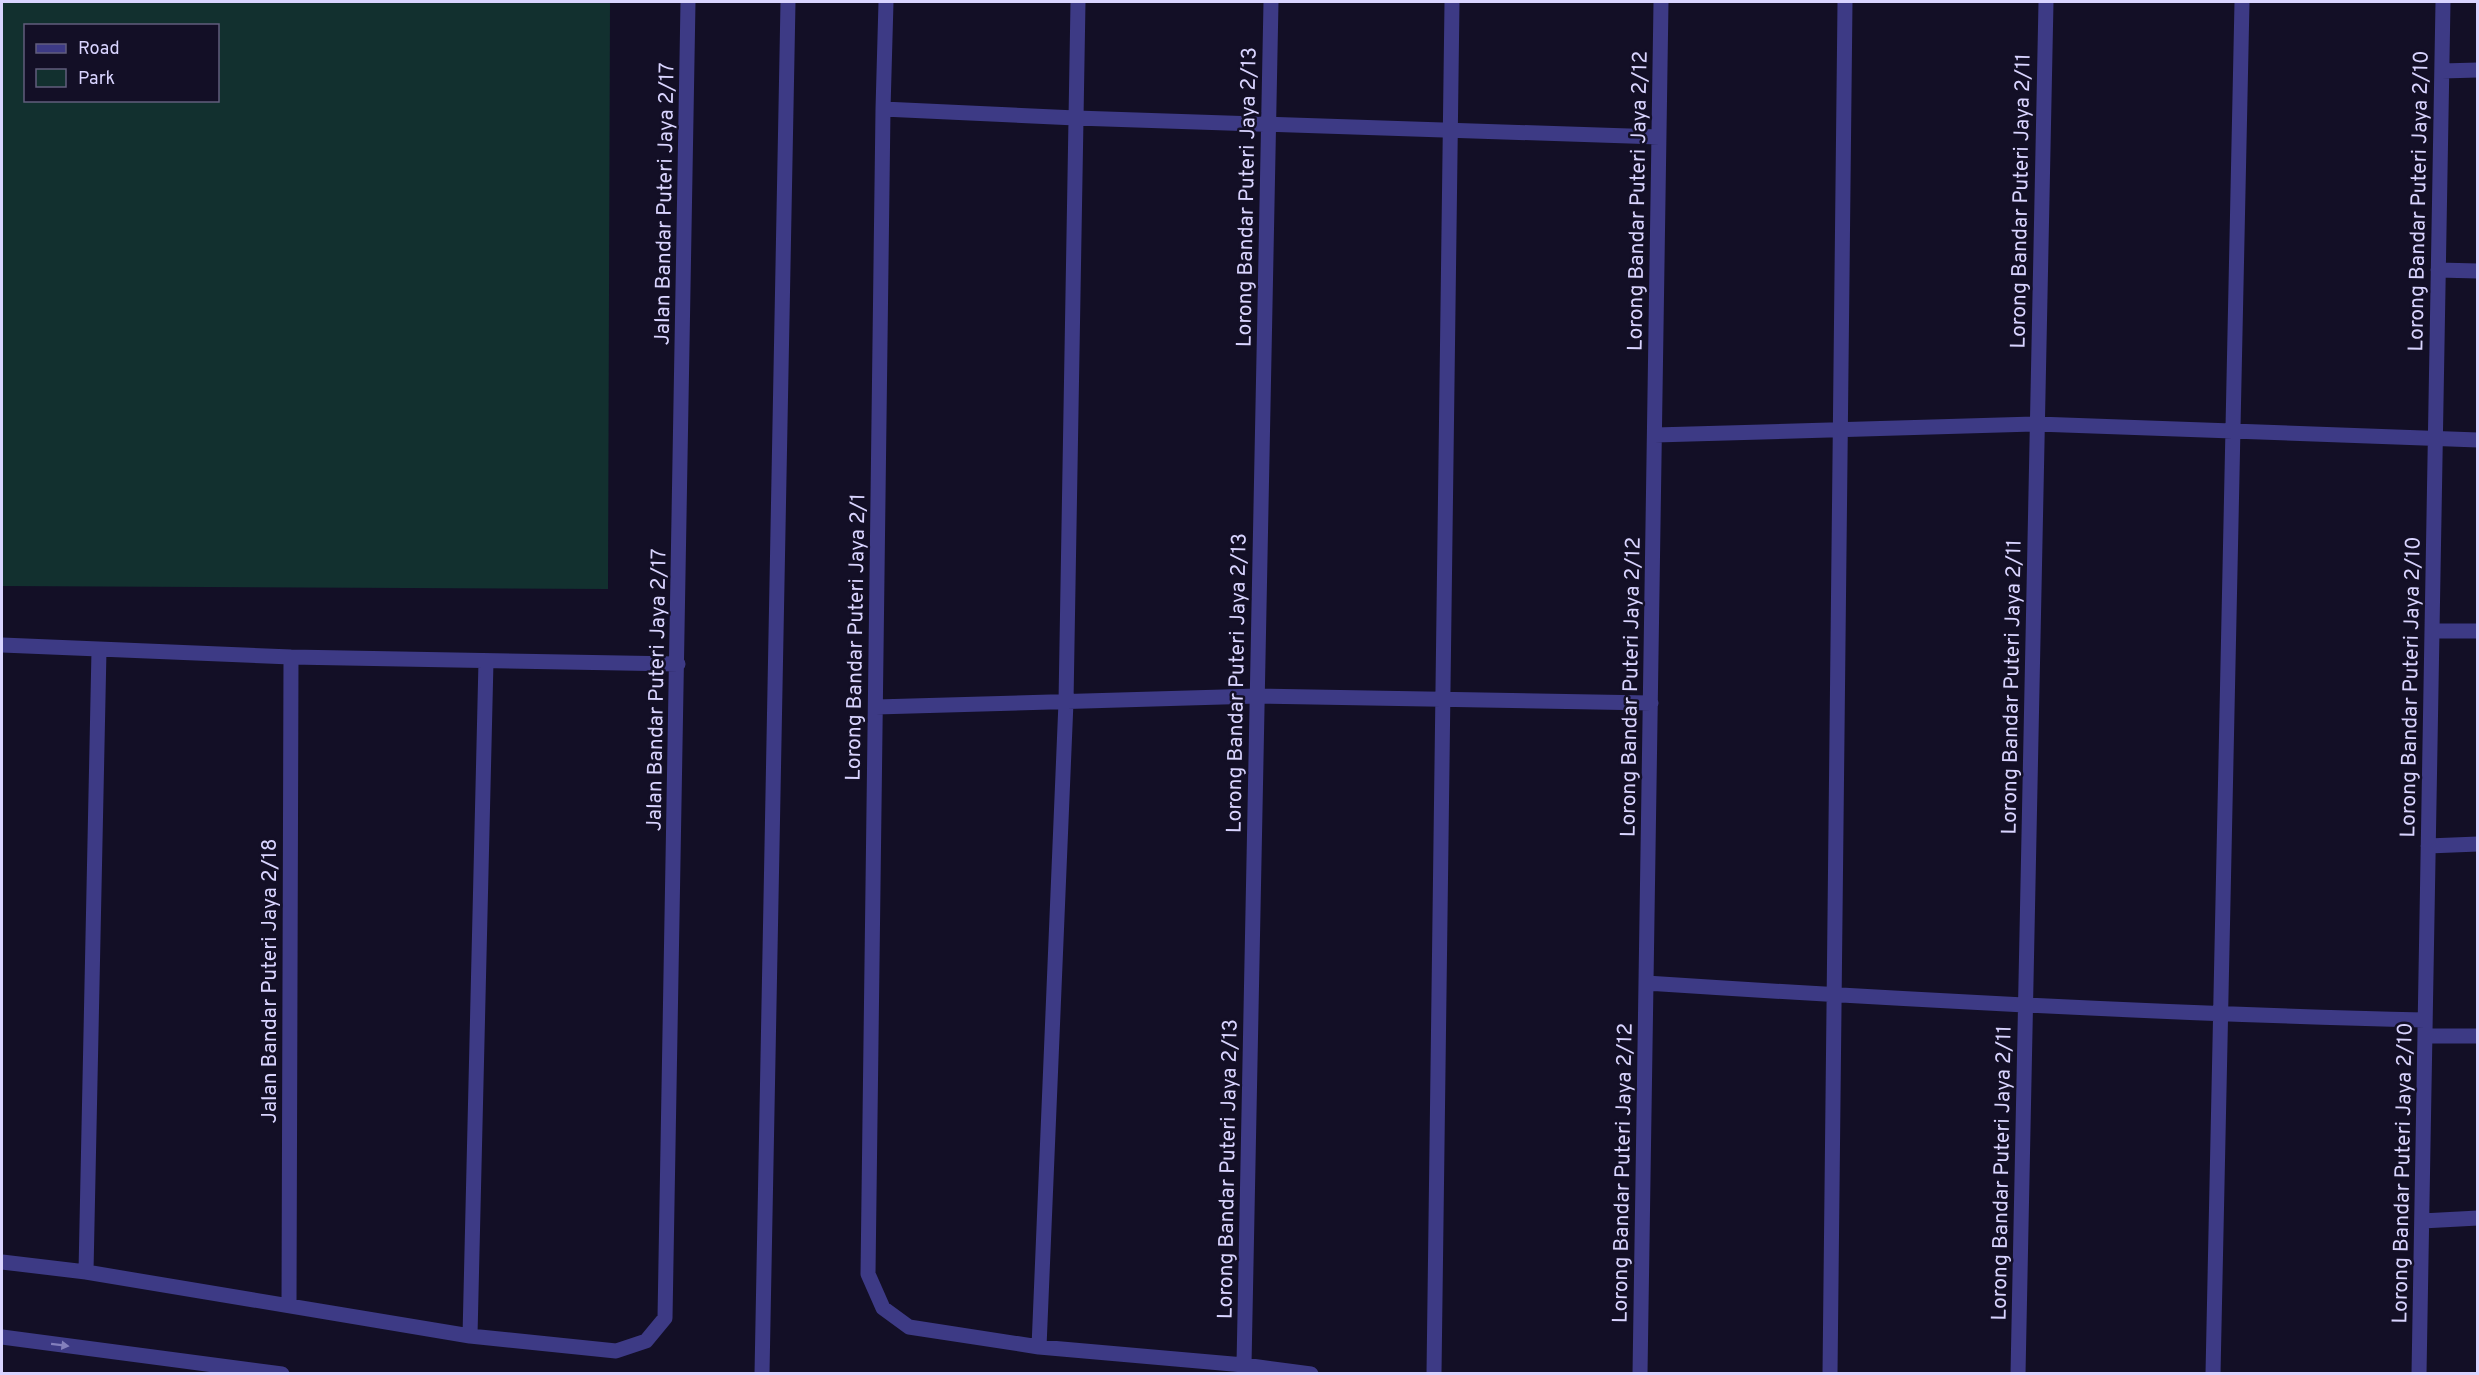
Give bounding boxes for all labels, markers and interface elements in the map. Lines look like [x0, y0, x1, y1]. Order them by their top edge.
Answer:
legend [24, 24, 219, 102]
text: Road [78, 38, 120, 61]
street label: Lorong Bandar Puteri Jaya 2/13 [1231, 47, 1264, 347]
street label: Lorong Bandar Puteri Jaya 2/10 [2403, 50, 2436, 352]
street label: Lorong Bandar Puteri Jaya 2/12 [1622, 51, 1655, 351]
street label: Lorong Bandar Puteri Jaya 2/11 [2005, 53, 2038, 349]
street label: Jalan Bandar Puteri Jaya 2/17 [650, 62, 681, 346]
text: Park [78, 68, 115, 91]
street label: Lorong Bandar Puteri Jaya 2/1 [840, 493, 873, 781]
street label: Lorong Bandar Puteri Jaya 2/13 [1221, 533, 1254, 833]
street label: Lorong Bandar Puteri Jaya 2/10 [2395, 536, 2428, 838]
street label: Lorong Bandar Puteri Jaya 2/12 [1615, 537, 1648, 837]
street label: Lorong Bandar Puteri Jaya 2/11 [1996, 539, 2029, 835]
street label: Jalan Bandar Puteri Jaya 2/17 [642, 548, 673, 832]
street label: Jalan Bandar Puteri Jaya 2/18 [257, 839, 284, 1124]
street label: Lorong Bandar Puteri Jaya 2/13 [1212, 1019, 1245, 1319]
street label: Lorong Bandar Puteri Jaya 2/10 [2387, 1022, 2420, 1324]
street label: Lorong Bandar Puteri Jaya 2/12 [1607, 1023, 1640, 1323]
street label: Lorong Bandar Puteri Jaya 2/11 [1986, 1025, 2019, 1321]
one-way arrow [50, 1340, 69, 1349]

